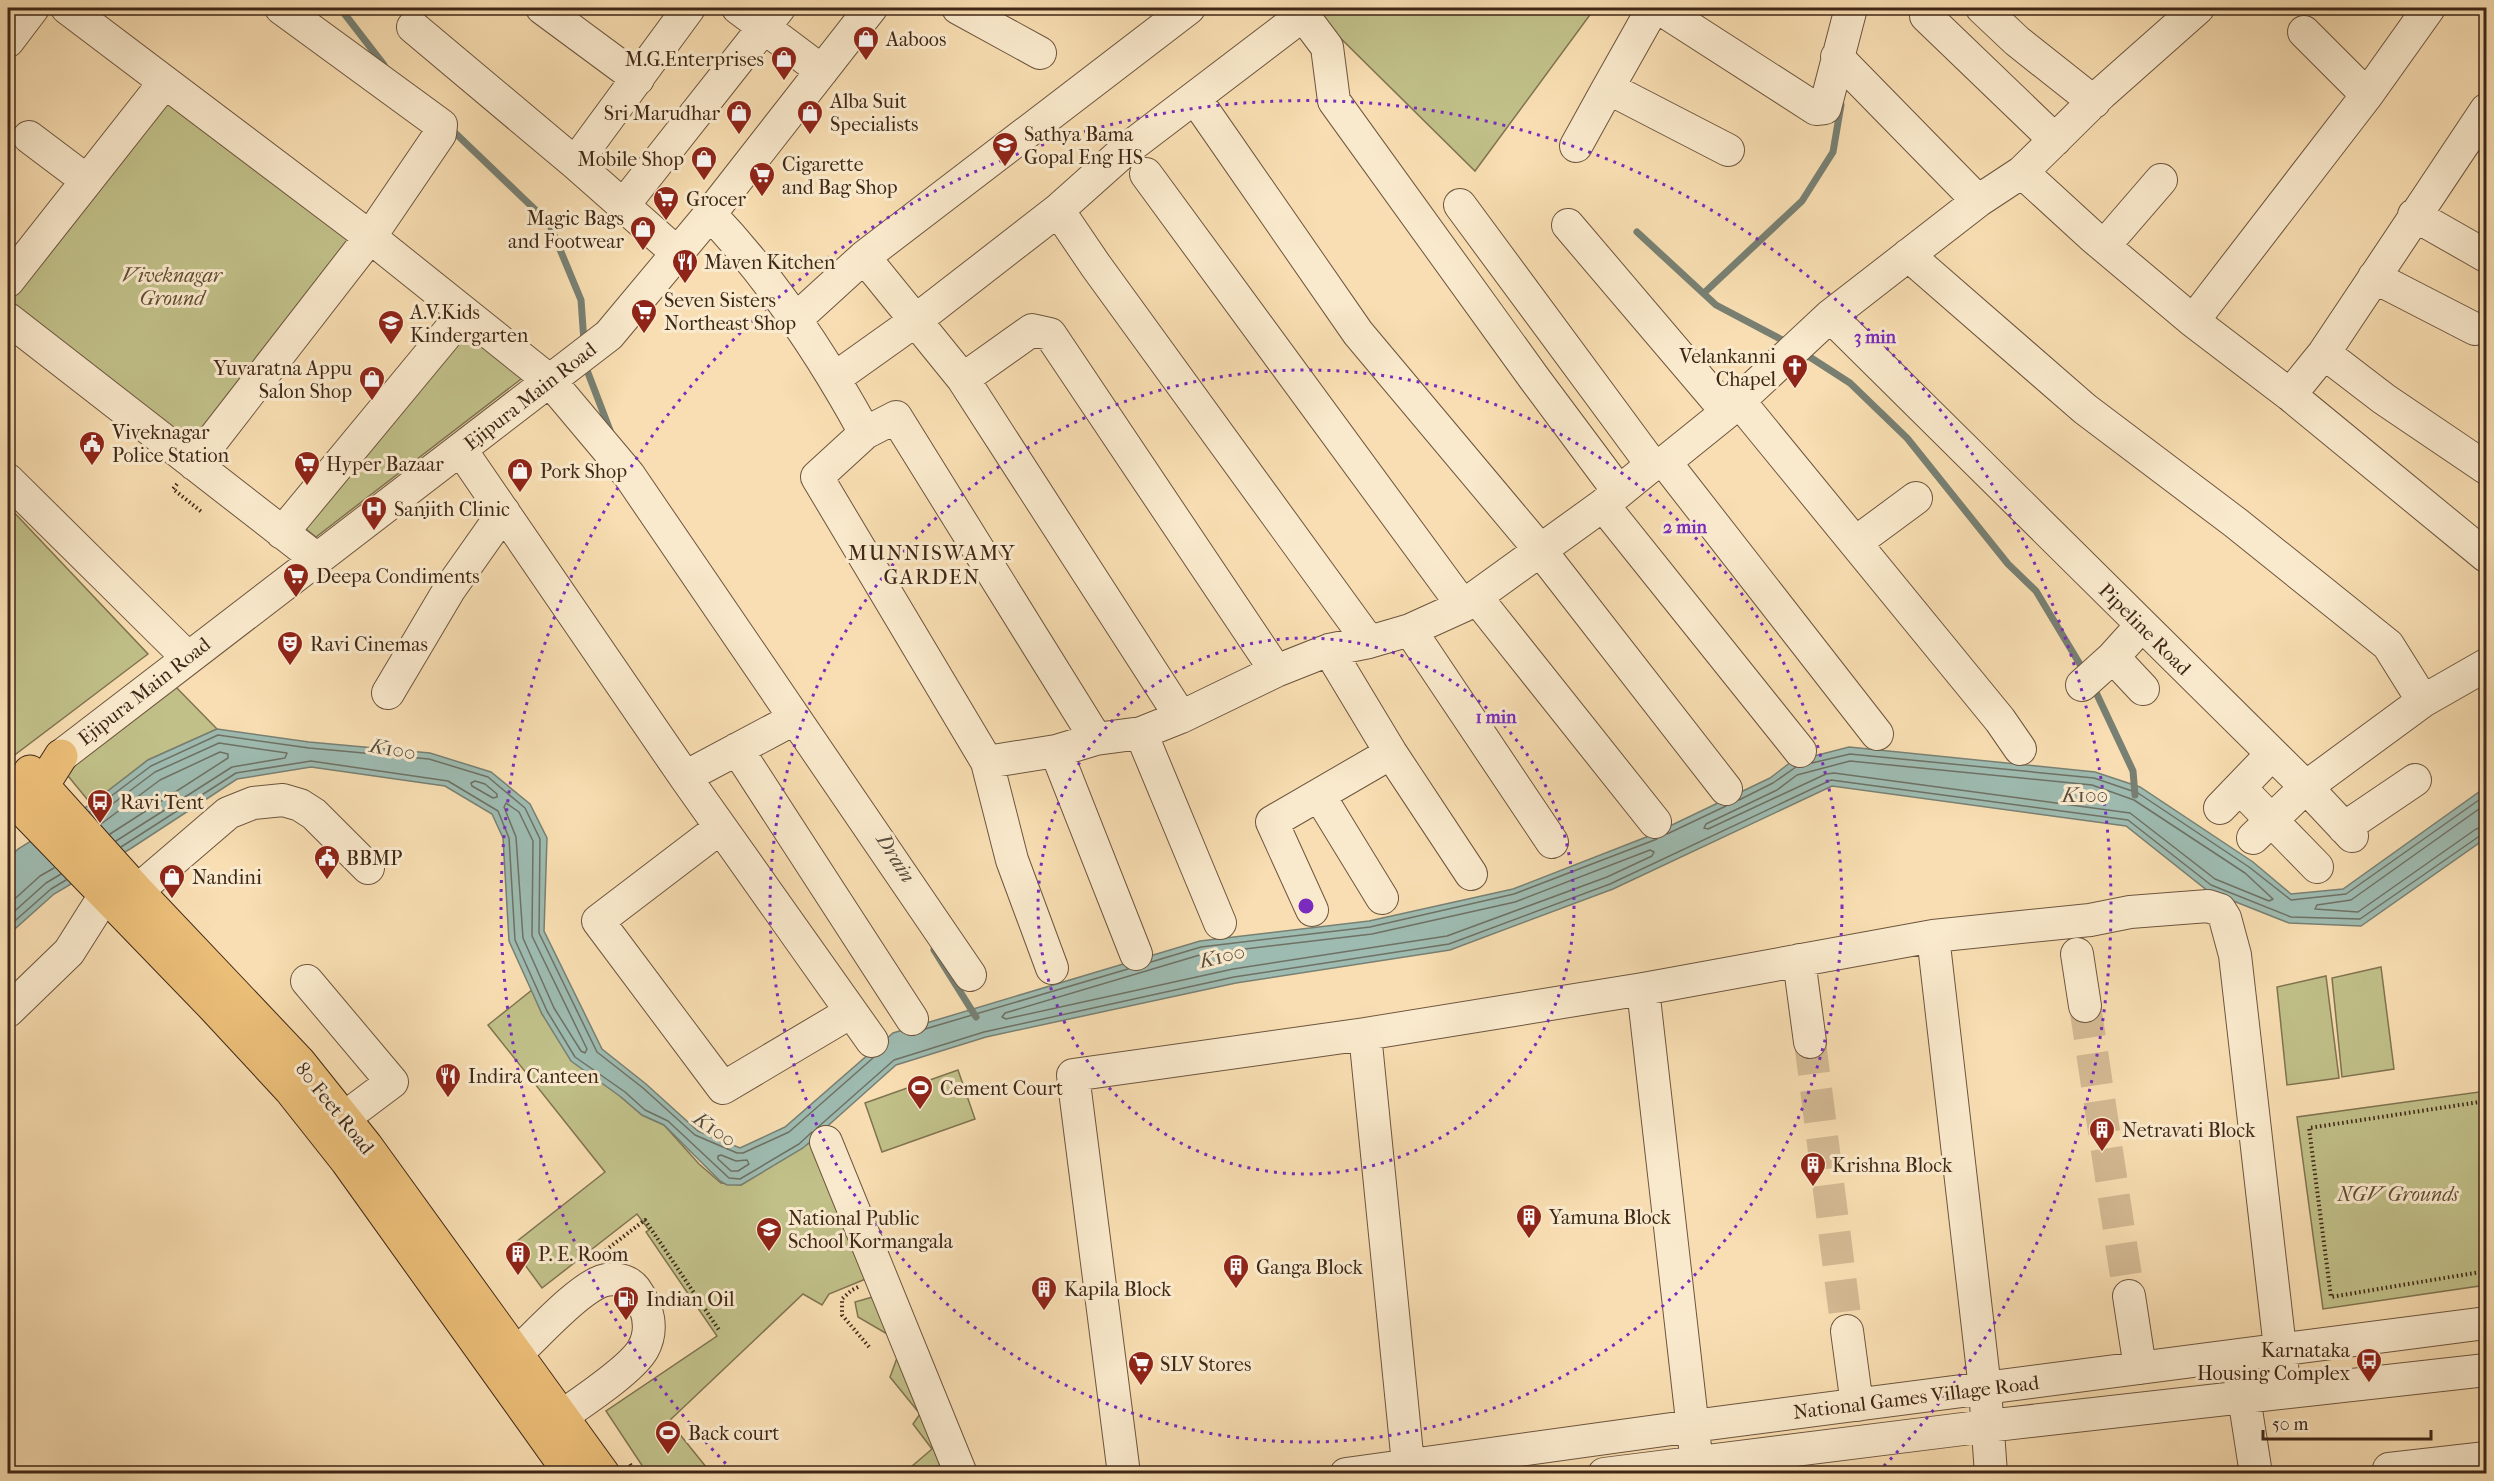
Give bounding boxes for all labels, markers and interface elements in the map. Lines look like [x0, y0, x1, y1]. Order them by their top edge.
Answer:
shop icon: Aaboos [851, 24, 881, 62]
place label: Aaboos [885, 28, 946, 51]
shop icon: M.G.Enterprises [769, 44, 799, 82]
place label: M.G.Enterprises [625, 48, 764, 71]
place label: Alba Suit Specialists [829, 90, 918, 136]
shop icon: Sri Marudhar [724, 98, 754, 136]
shop icon: Alba Suit Specialists [795, 98, 825, 136]
place label: Sri Marudhar [604, 102, 720, 125]
place label: Sathya Bama Gopal Eng HS [1024, 123, 1143, 169]
school or university icon: Sathya Bama Gopal Eng HS [990, 130, 1020, 168]
shop icon: Mobile Shop [689, 144, 719, 182]
place label: Mobile Shop [578, 148, 684, 171]
place label: Cigarette and Bag Shop [782, 153, 898, 199]
supermarket icon: Cigarette and Bag Shop [747, 160, 777, 198]
supermarket icon: Grocer [651, 184, 681, 222]
place label: Grocer [686, 188, 746, 211]
place label: Magic Bags and Footwear [508, 207, 624, 253]
shop icon: Magic Bags and Footwear [628, 214, 658, 252]
restaurant icon: Maven Kitchen [670, 247, 700, 285]
place label: Maven Kitchen [704, 251, 836, 274]
park label: Viveknagar Ground [122, 264, 224, 310]
place label: Seven Sisters Northeast Shop [664, 289, 796, 335]
supermarket icon: Seven Sisters Northeast Shop [629, 297, 659, 335]
place label: A.V.Kids Kindergarten [409, 301, 529, 347]
school or university icon: A.V.Kids Kindergarten [376, 308, 406, 346]
text: 3 min [1854, 327, 1897, 348]
street label: Ejipura Main Road [460, 337, 602, 455]
place label: Velankanni Chapel [1678, 345, 1776, 391]
church icon: Velankanni Chapel [1780, 352, 1810, 390]
place label: Yuvaratna Appu Salon Shop [213, 357, 353, 403]
shop icon: Yuvaratna Appu Salon Shop [357, 364, 387, 402]
place label: Viveknagar Police Station [111, 421, 230, 467]
public building icon: Viveknagar Police Station [77, 429, 107, 467]
supermarket icon: Hyper Bazaar [292, 449, 322, 487]
place label: Hyper Bazaar [326, 453, 444, 476]
shop icon: Pork Shop [505, 456, 535, 494]
place label: Pork Shop [540, 460, 627, 483]
hospital icon: Sanjith Clinic [359, 494, 389, 532]
place label: Sanjith Clinic [394, 498, 510, 521]
text: 2 min [1663, 517, 1707, 538]
district label: MUNNISWAMY GARDEN [848, 541, 1016, 589]
supermarket icon: Deepa Condiments [281, 561, 311, 599]
place label: Deepa Condiments [316, 565, 480, 588]
street label: Pipeline Road [2094, 579, 2196, 681]
theatre icon: Ravi Cinemas [275, 629, 305, 667]
street label: Ejipura Main Road [74, 632, 216, 750]
place label: Ravi Cinemas [310, 633, 428, 656]
text: 1 min [1475, 707, 1517, 728]
water label: K100 [366, 732, 418, 765]
water label: K100 [2060, 783, 2108, 807]
bus stop icon: Ravi Tent [85, 787, 115, 825]
place label: Ravi Tent [120, 791, 204, 814]
water label: Drain [871, 827, 920, 887]
public building icon: BBMP [312, 843, 342, 881]
place label: BBMP [346, 847, 402, 870]
shop icon: Nandini [157, 862, 187, 900]
place label: Nandini [192, 866, 262, 889]
centre of rings [1296, 896, 1316, 916]
water label: K100 [1195, 939, 1247, 973]
street label: 80 Feet Road [291, 1058, 379, 1160]
restaurant icon: Indira Canteen [433, 1061, 463, 1099]
place label: Indira Canteen [468, 1065, 599, 1088]
sports icon: Cement Court [905, 1073, 935, 1111]
place label: Cement Court [940, 1077, 1063, 1100]
water label: K100 [688, 1105, 741, 1152]
building icon: Netravati Block [2087, 1115, 2117, 1153]
place label: Netravati Block [2122, 1119, 2256, 1142]
building icon: Krishna Block [1798, 1150, 1828, 1188]
place label: Krishna Block [1832, 1154, 1953, 1177]
park label: NGV Grounds [2337, 1183, 2459, 1206]
building icon: Yamuna Block [1514, 1202, 1544, 1240]
place label: Yamuna Block [1548, 1206, 1671, 1229]
place label: National Public School Kormangala [788, 1207, 954, 1253]
school or university icon: National Public School Kormangala [754, 1215, 784, 1253]
building icon: P. E. Room [503, 1239, 533, 1277]
place label: P. E. Room [538, 1243, 629, 1266]
building icon: Ganga Block [1221, 1252, 1251, 1290]
place label: Ganga Block [1256, 1256, 1364, 1279]
building icon: Kapila Block [1029, 1274, 1059, 1312]
place label: Kapila Block [1064, 1278, 1172, 1301]
fuel station icon: Indian Oil [611, 1284, 641, 1322]
place label: Indian Oil [646, 1288, 735, 1311]
place label: Karnataka Housing Complex [2197, 1339, 2351, 1385]
bus stop icon: Karnataka Housing Complex [2354, 1346, 2384, 1384]
supermarket icon: SLV Stores [1126, 1349, 1156, 1387]
place label: SLV Stores [1160, 1353, 1251, 1376]
street label: National Games Village Road [1792, 1371, 2041, 1424]
scale bar [2263, 1403, 2431, 1441]
text: 50 m [2272, 1414, 2309, 1435]
sports icon: Back court [653, 1418, 683, 1456]
place label: Back court [688, 1422, 779, 1445]

